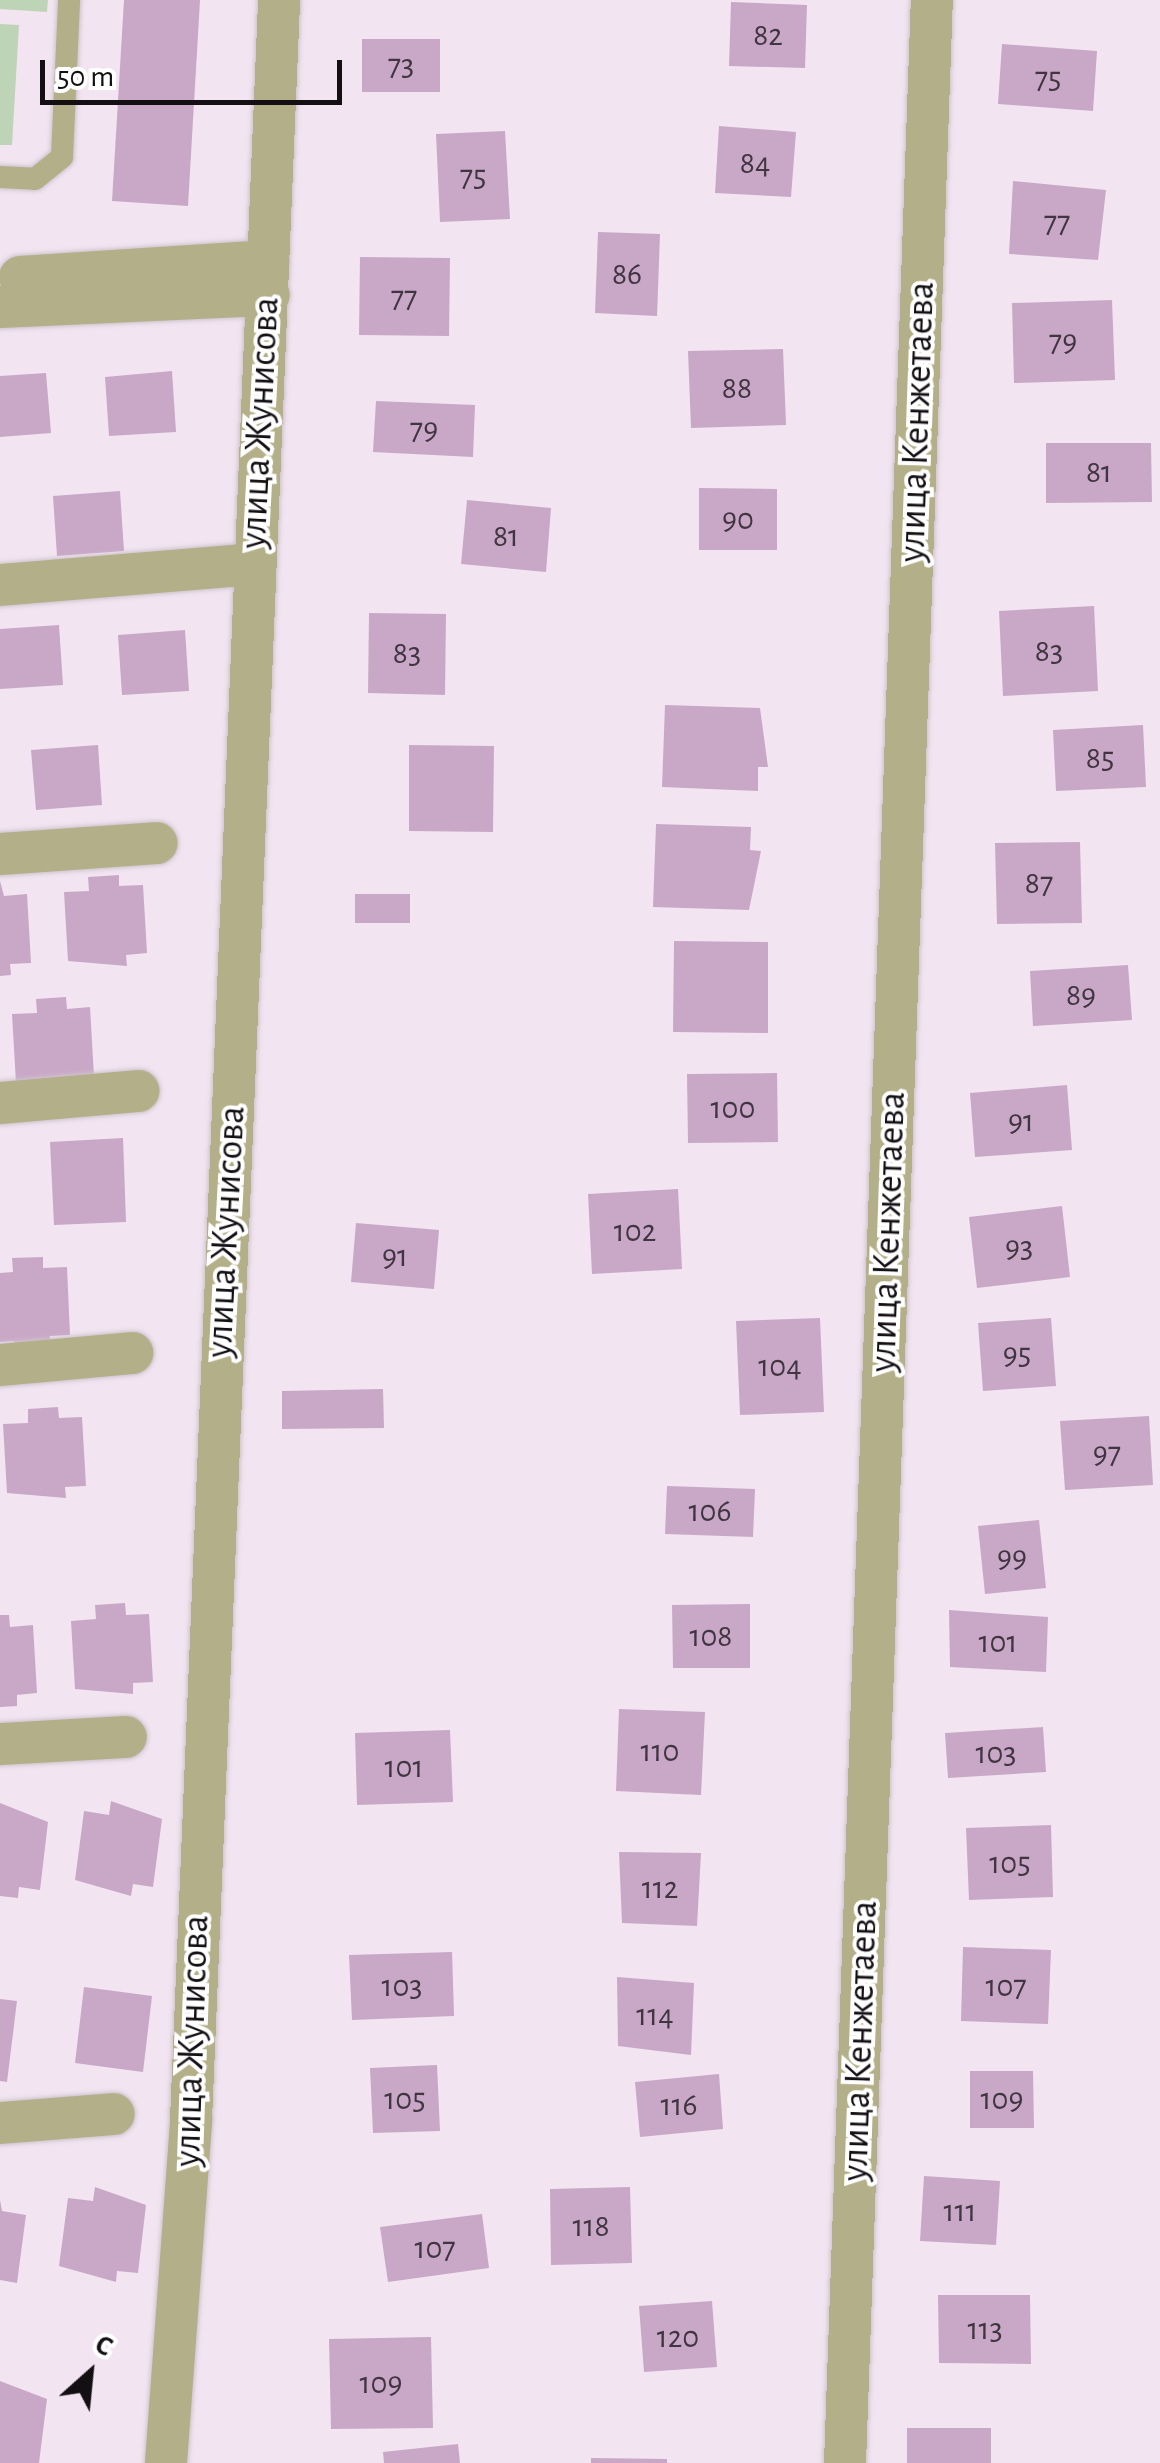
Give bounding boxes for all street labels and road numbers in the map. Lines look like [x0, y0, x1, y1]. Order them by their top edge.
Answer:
street label: улица Кенжетаева [890, 281, 946, 563]
street label: улица Жунисова [232, 296, 290, 550]
street label: улица Кенжетаева [861, 1091, 917, 1373]
street label: улица Жунисова [198, 1105, 256, 1359]
street label: улица Кенжетаева [833, 1900, 889, 2182]
street label: улица Жунисова [166, 1914, 220, 2168]

